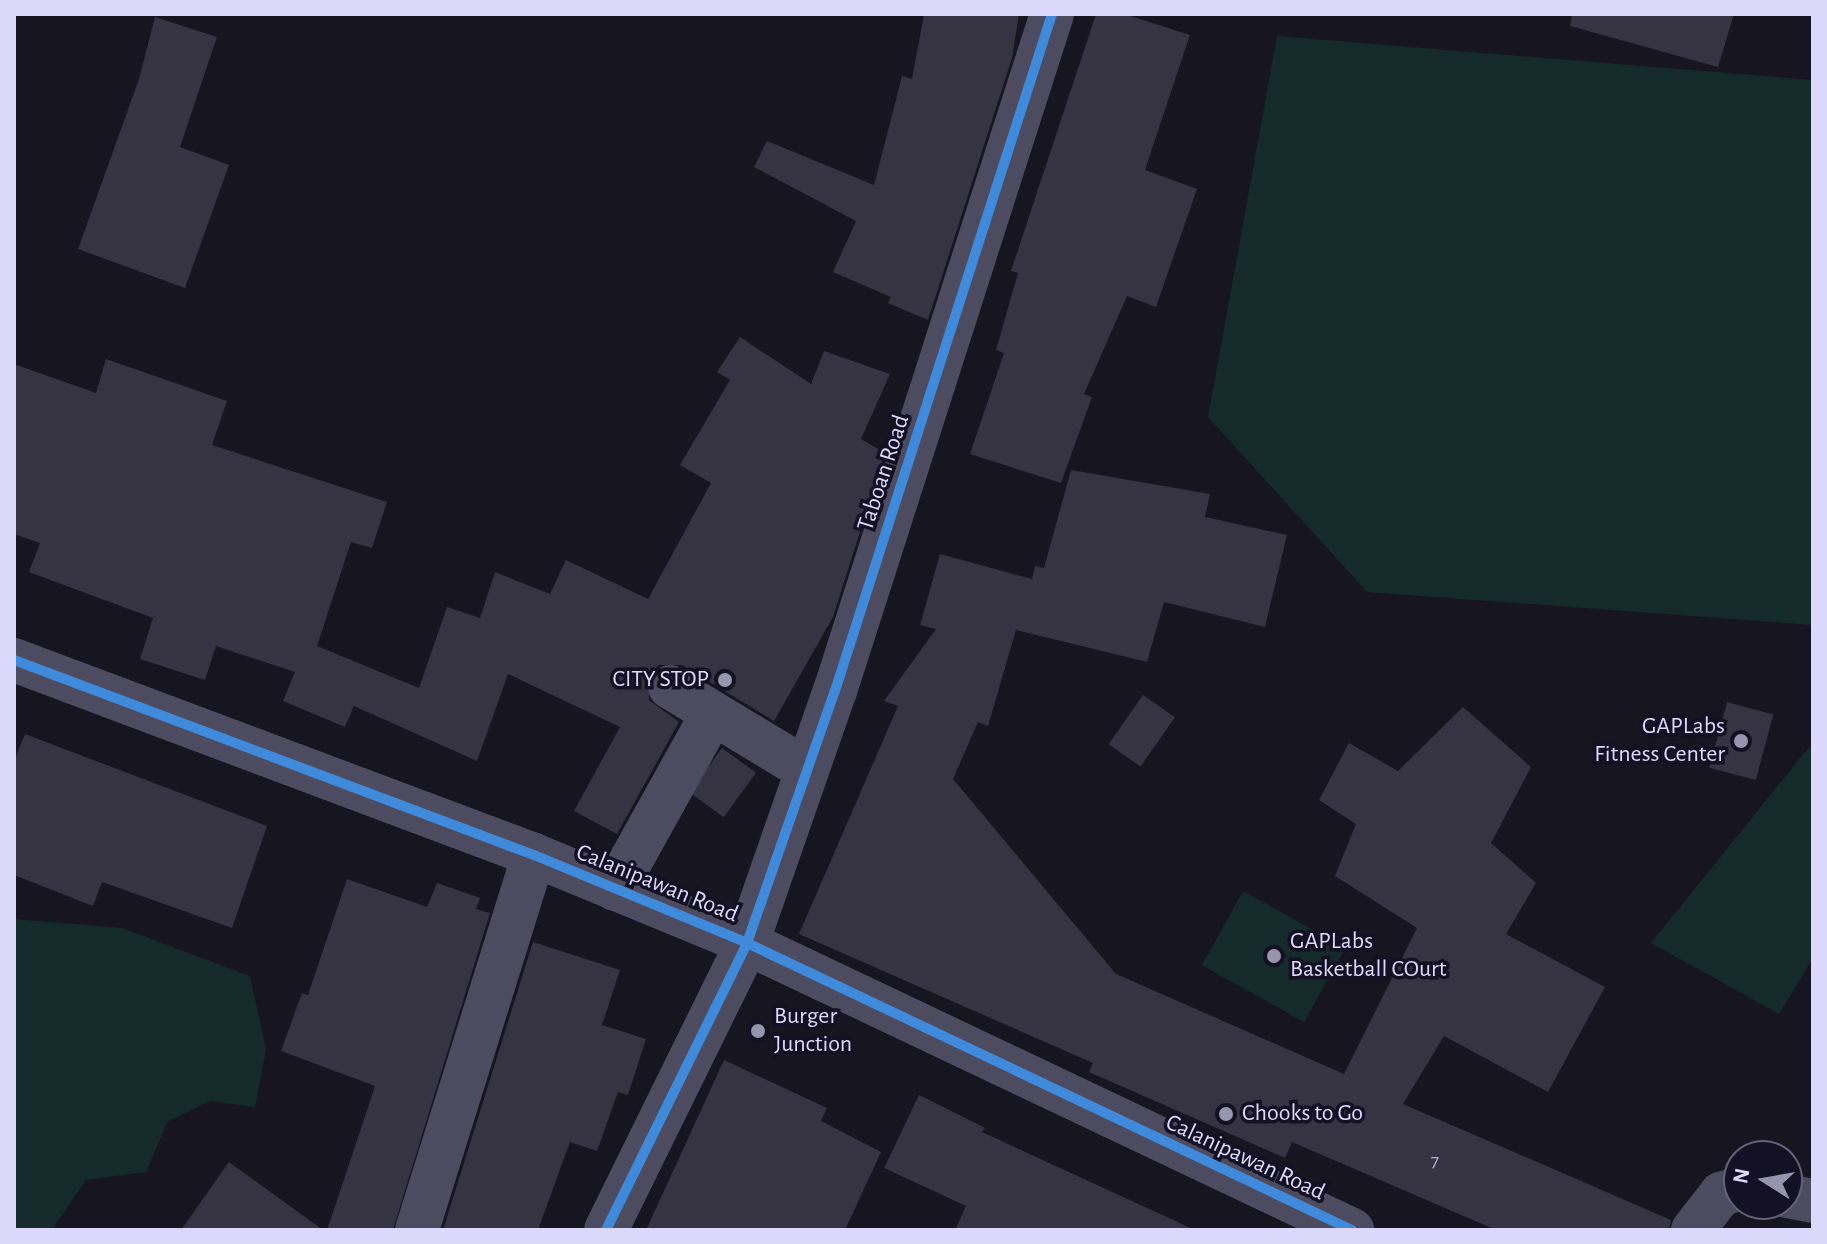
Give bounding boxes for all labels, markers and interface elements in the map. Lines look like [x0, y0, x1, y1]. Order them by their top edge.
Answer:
street label: Taboan Road [852, 411, 916, 535]
place label: CITY STOP [613, 666, 709, 694]
marker: CITY STOP [716, 671, 734, 689]
place label: GAPLabs Fitness Center [1594, 713, 1725, 769]
marker: GAPLabs Fitness Center [1732, 732, 1750, 750]
street label: Calanipawan Road [572, 838, 742, 930]
place label: GAPLabs Basketball COurt [1290, 928, 1446, 984]
marker: GAPLabs Basketball COurt [1265, 947, 1283, 965]
place label: Burger Junction [774, 1003, 852, 1059]
marker: Burger Junction [749, 1022, 767, 1040]
place label: Chooks to Go [1242, 1100, 1363, 1128]
marker: Chooks to Go [1217, 1105, 1235, 1123]
street label: Calanipawan Road [1161, 1109, 1329, 1207]
north arrow [1723, 1140, 1803, 1220]
house number: 7 [1431, 1149, 1439, 1173]
text: N [1729, 1166, 1754, 1185]

